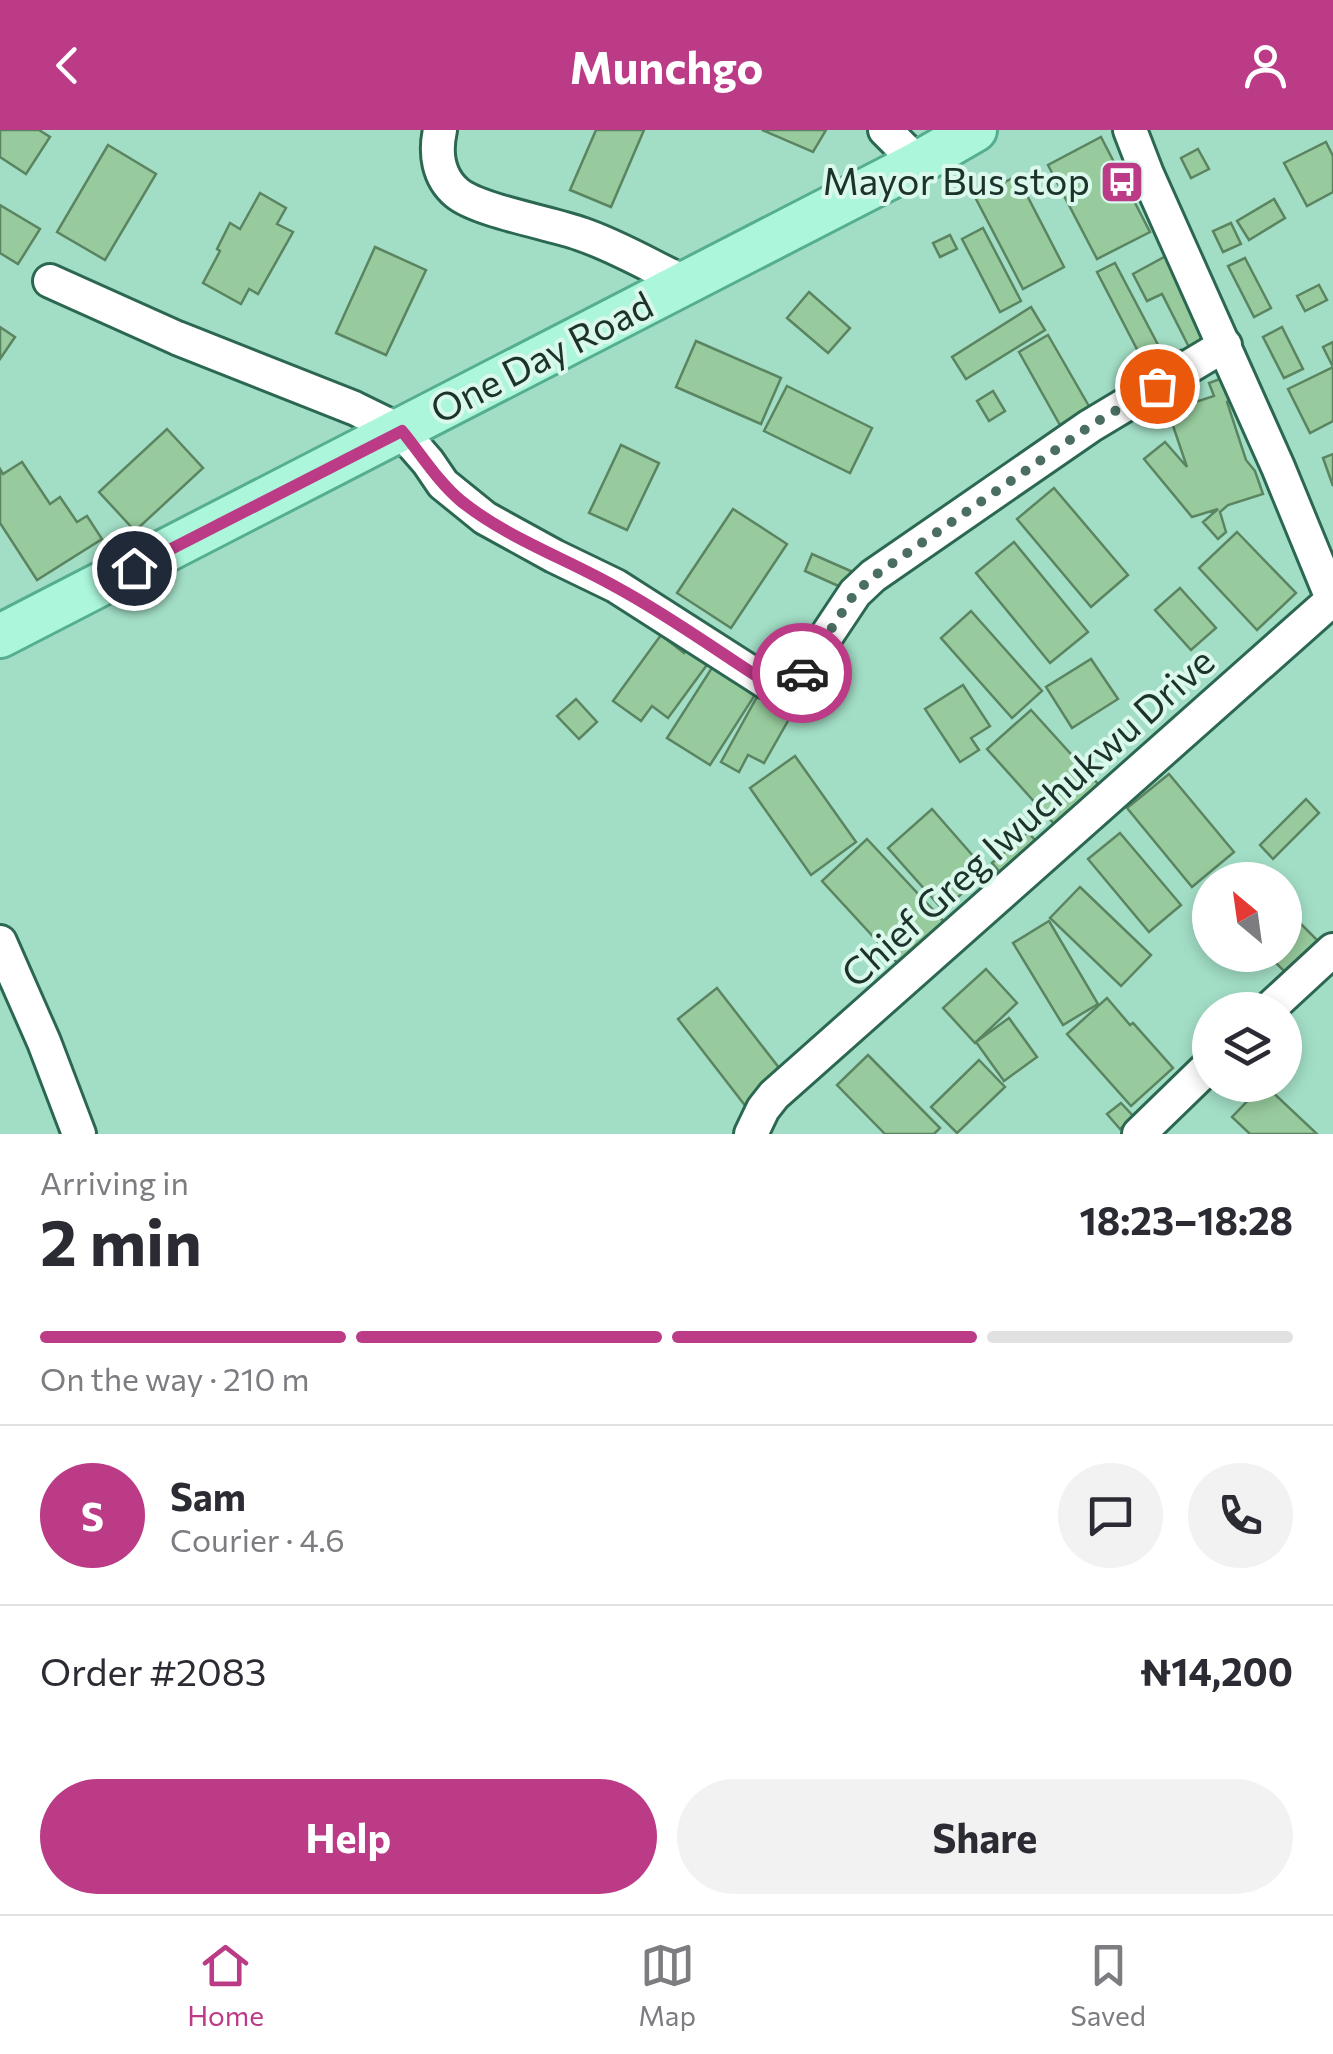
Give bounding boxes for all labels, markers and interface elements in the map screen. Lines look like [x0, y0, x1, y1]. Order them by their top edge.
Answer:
icon: back [40, 38, 95, 93]
text: Munchgo [570, 38, 763, 93]
icon: person [1238, 38, 1293, 93]
place label: Mayor Bus stop [822, 156, 1090, 203]
bus stop icon: Mayor Bus stop [1099, 159, 1145, 205]
street label: One Day Road [422, 280, 660, 432]
pin [1115, 344, 1200, 429]
icon: bag [1130, 359, 1185, 414]
pin [92, 526, 177, 611]
icon: home [107, 541, 162, 596]
courier [752, 623, 852, 723]
street label: Chief Greg Iwuchukwu Drive [830, 636, 1222, 996]
icon: car [775, 646, 830, 701]
north arrow [1192, 862, 1302, 972]
map controls [1192, 862, 1302, 1102]
button: layers [1192, 992, 1302, 1102]
text: Arriving in [40, 1162, 189, 1202]
text: 18:23–18:28 [1080, 1196, 1293, 1243]
text: 2 min [40, 1200, 202, 1279]
text: On the way · 210 m [40, 1358, 309, 1398]
button: chat [1058, 1463, 1163, 1568]
button: phone [1188, 1463, 1293, 1568]
text: Sam [170, 1472, 246, 1519]
text: S [81, 1492, 104, 1539]
text: Courier · 4.6 [170, 1519, 345, 1559]
text: Order #2083 [40, 1647, 266, 1694]
text: ₦14,200 [1140, 1647, 1293, 1694]
button: Help [40, 1779, 657, 1894]
button: Share [677, 1779, 1293, 1894]
tab: Home [187, 1938, 264, 2032]
tab: Map [638, 1938, 696, 2032]
tab: Saved [1070, 1938, 1146, 2032]

